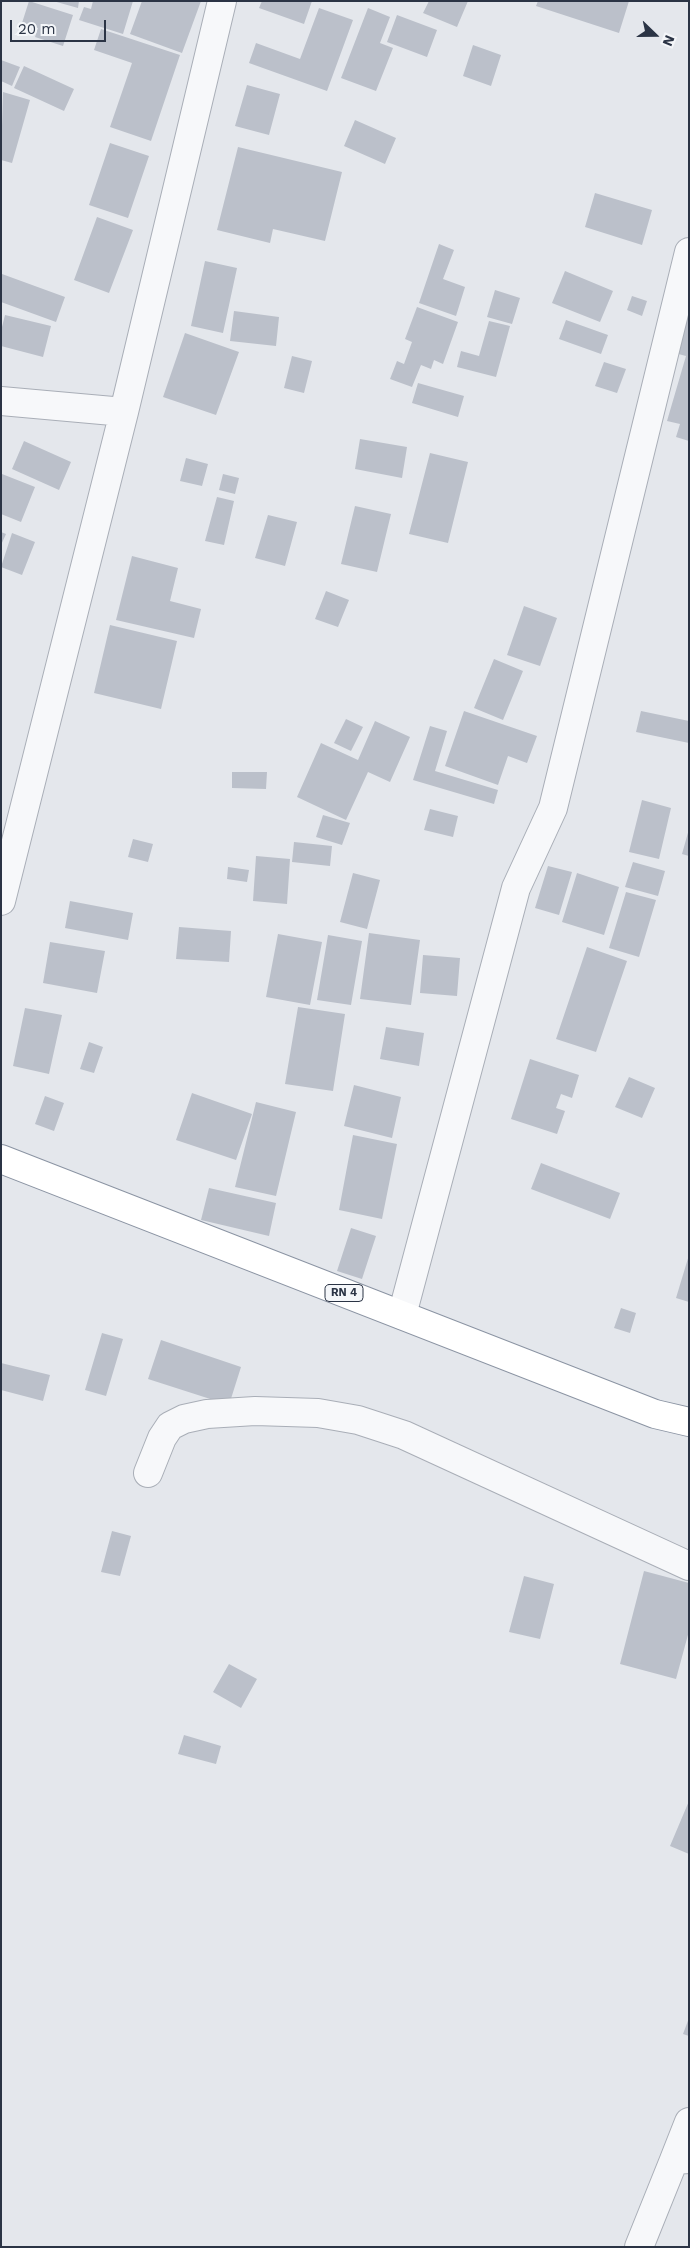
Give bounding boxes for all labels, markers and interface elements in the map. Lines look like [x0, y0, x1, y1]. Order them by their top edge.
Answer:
scale bar [12, 10, 109, 42]
north arrow [630, 10, 680, 60]
text: 20 m [18, 20, 56, 38]
text: N [660, 33, 678, 48]
road number: RN 4 [325, 1285, 363, 1302]

